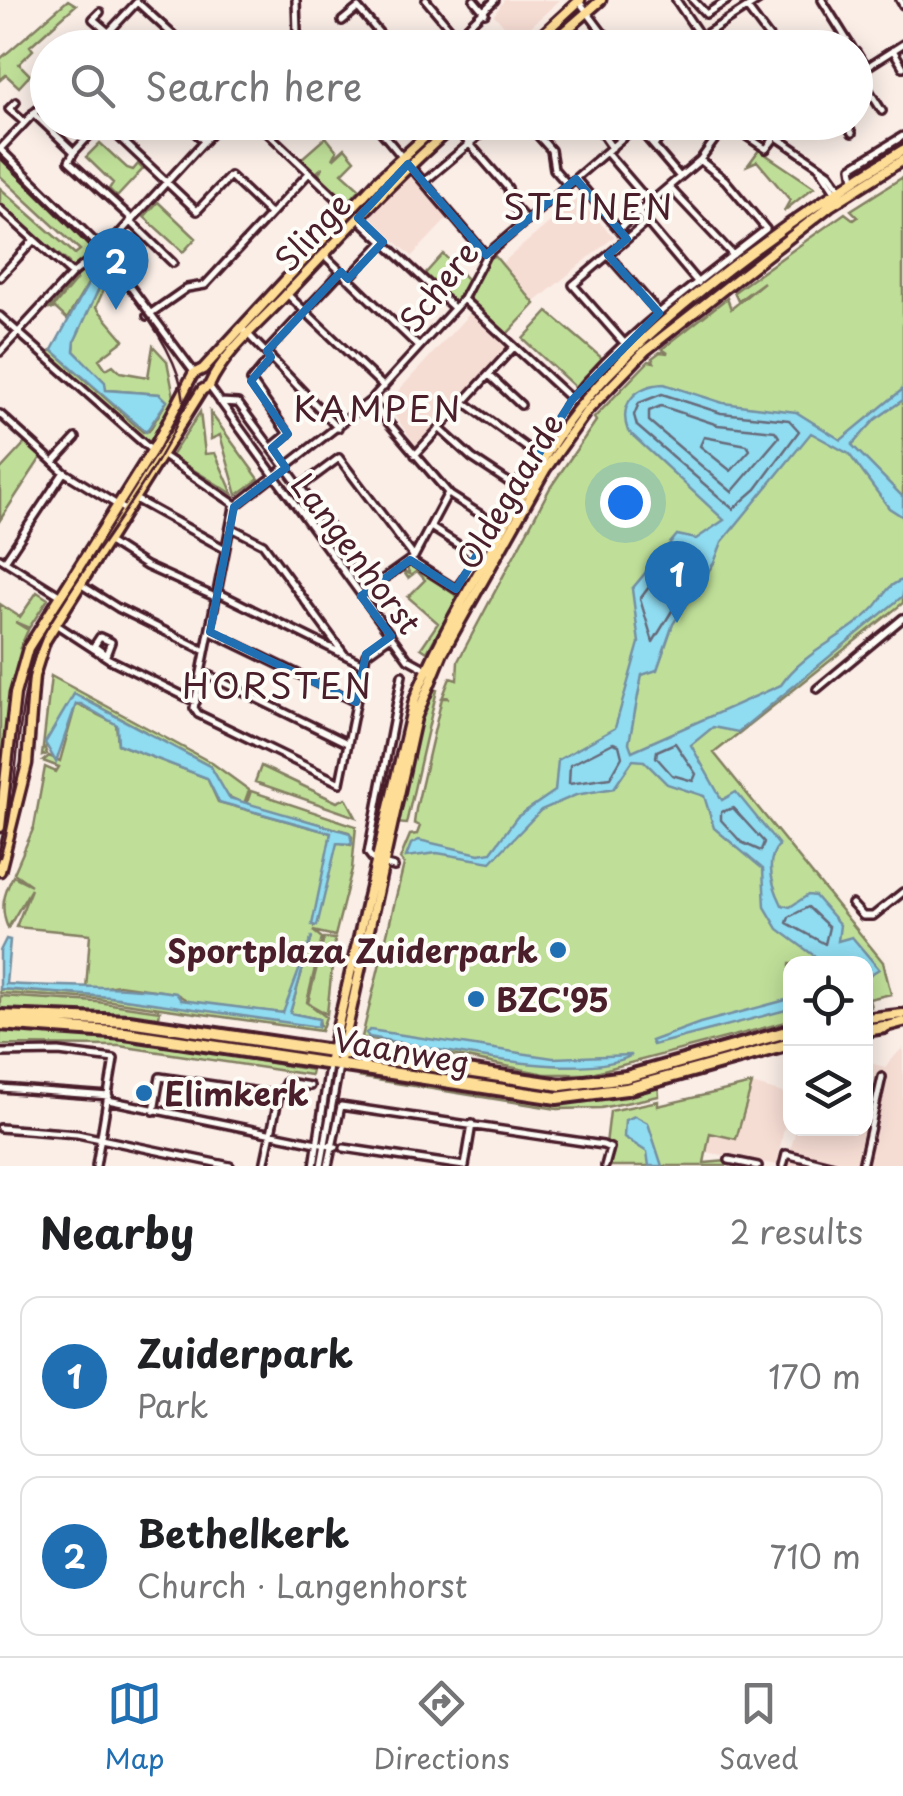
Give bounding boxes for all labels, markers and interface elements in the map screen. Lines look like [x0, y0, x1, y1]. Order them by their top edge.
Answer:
search box [30, 30, 873, 140]
text: Search here [145, 57, 362, 114]
icon: search [65, 58, 120, 113]
district label: STEINEN [503, 179, 675, 232]
street label: Slinge [263, 181, 361, 281]
pin: 2 [84, 228, 148, 310]
street label: Schere [387, 230, 489, 342]
district label: KAMPEN [293, 381, 463, 434]
street label: Oldegaarde [443, 403, 575, 579]
street label: Langenhorst [280, 462, 434, 644]
your location [600, 477, 651, 528]
pin: 1 [644, 540, 710, 623]
district label: HORSTEN [182, 658, 374, 711]
place label: Sportplaza Zuiderpark [167, 926, 538, 974]
marker: Sportplaza Zuiderpark [547, 939, 569, 961]
map controls [783, 956, 873, 1136]
button: locate [783, 956, 873, 1046]
place label: BZC'95 [496, 975, 609, 1023]
marker: BZC'95 [465, 988, 487, 1010]
street label: Vaanweg [330, 1014, 474, 1086]
button: layers [783, 1046, 873, 1136]
place label: Elimkerk [164, 1069, 309, 1117]
marker: Elimkerk [133, 1082, 155, 1104]
text: Nearby [40, 1200, 194, 1263]
text: 2 results [730, 1207, 863, 1255]
text: Zuiderpark [137, 1324, 353, 1381]
text: 1 [67, 1352, 82, 1400]
text: 170 m [768, 1352, 861, 1400]
text: Park [137, 1381, 209, 1429]
text: Bethelkerk [137, 1504, 349, 1561]
text: 2 [63, 1532, 86, 1580]
text: 710 m [769, 1532, 861, 1580]
text: Church · Langenhorst [137, 1561, 467, 1609]
tab: Map [105, 1676, 164, 1779]
tab: Directions [374, 1676, 510, 1779]
tab: Saved [719, 1676, 798, 1779]

